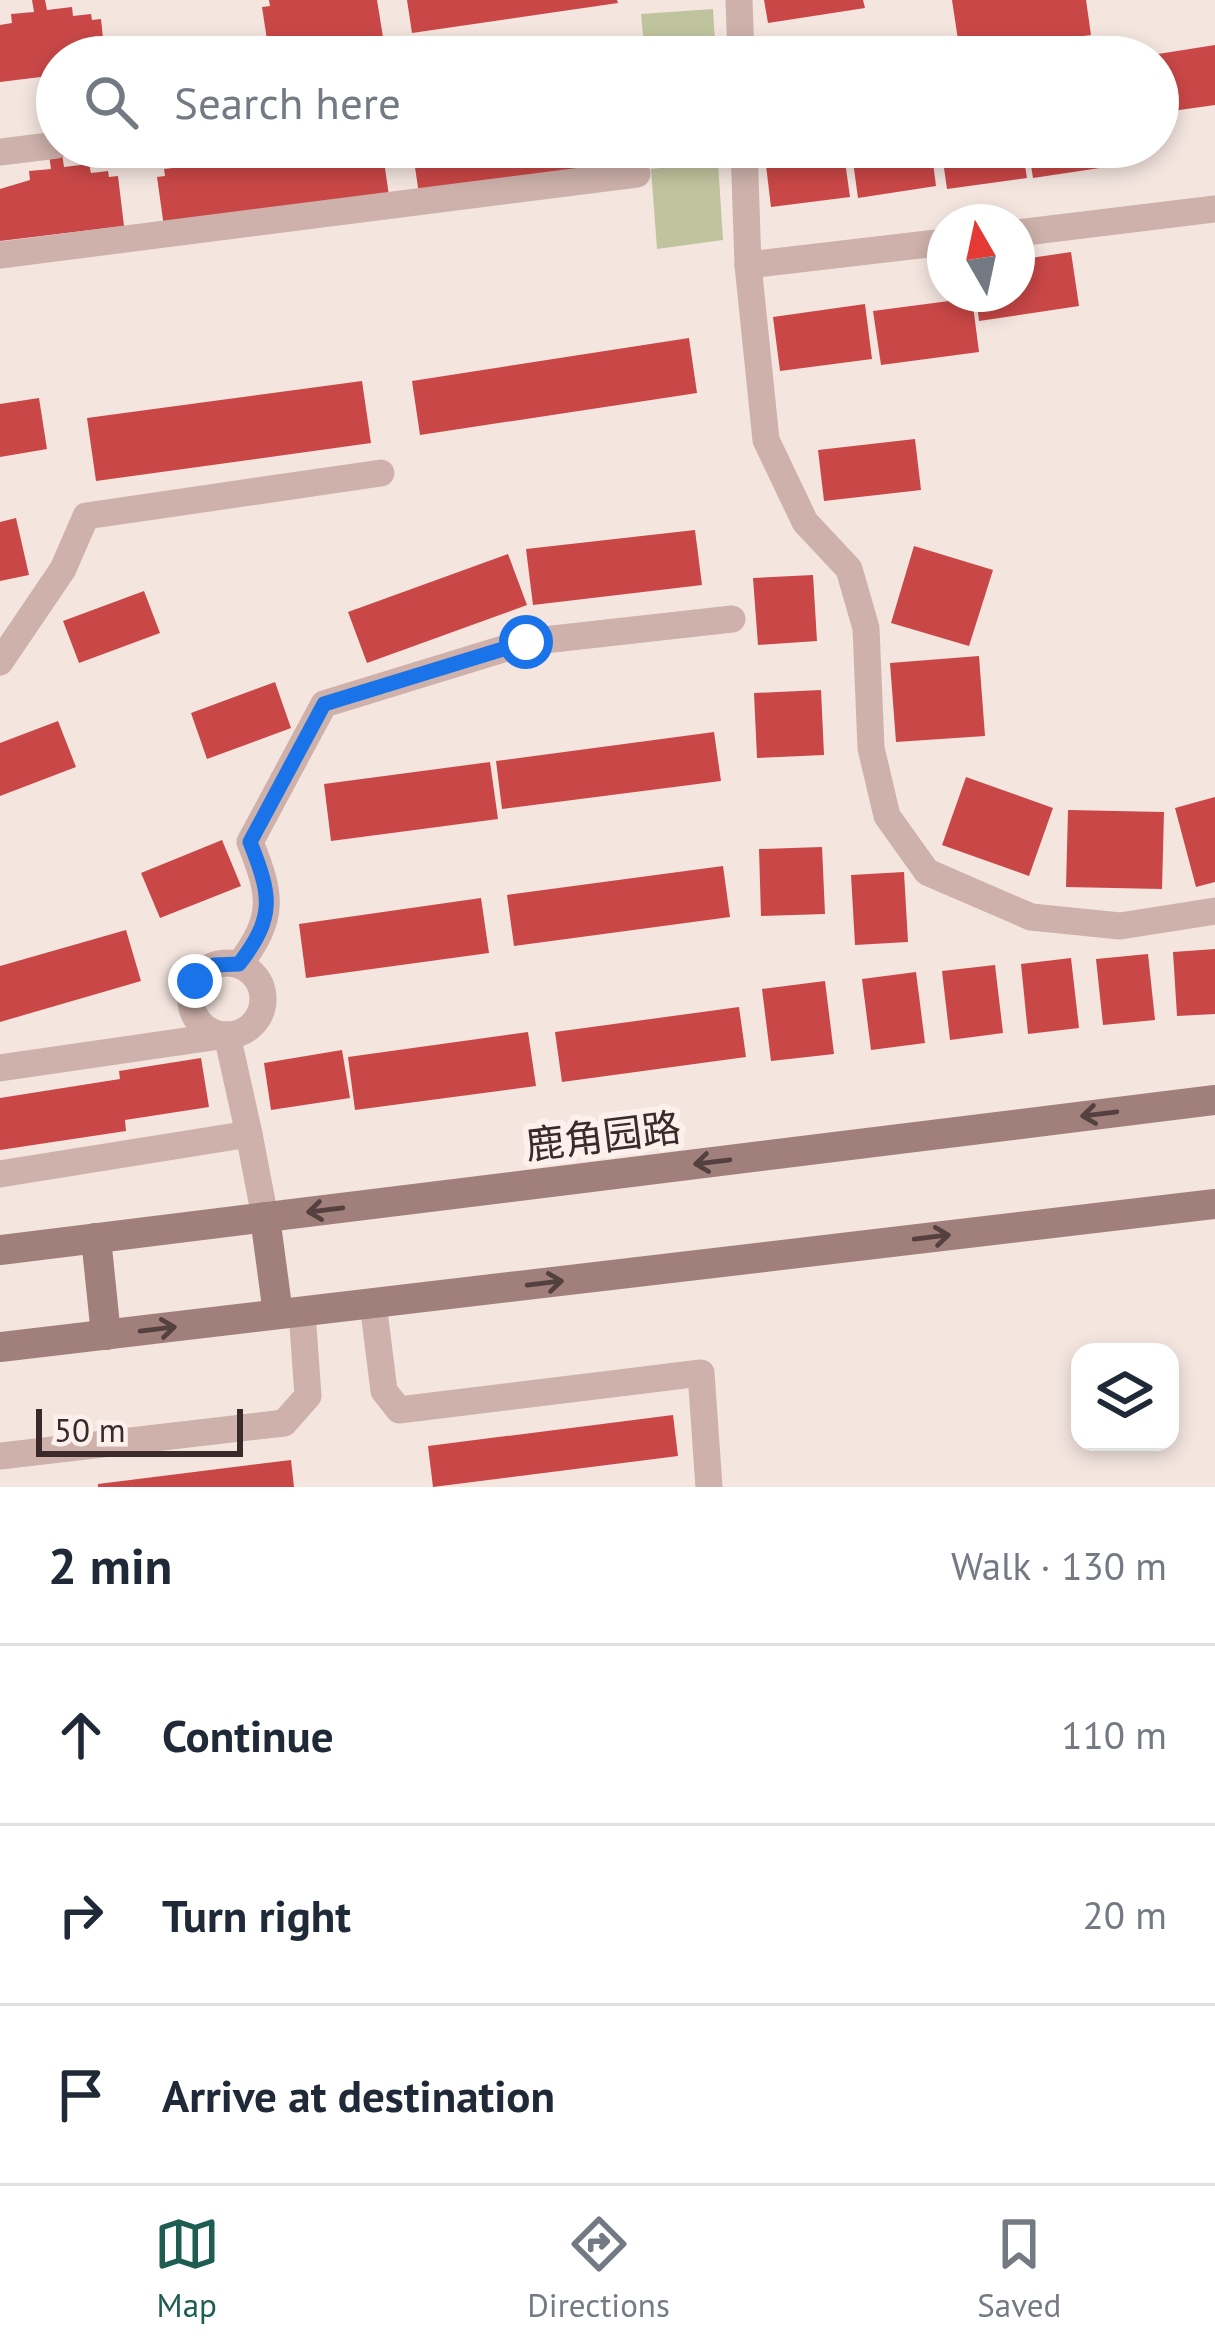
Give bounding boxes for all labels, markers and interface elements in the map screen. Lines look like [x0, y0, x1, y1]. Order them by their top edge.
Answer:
search box [36, 36, 1179, 168]
icon: search [78, 69, 144, 135]
text: Search here [174, 73, 401, 131]
north arrow [927, 204, 1035, 312]
route start [499, 615, 553, 669]
route end [168, 954, 222, 1008]
street label: 鹿角园路 [522, 1101, 683, 1170]
one-way arrow [1080, 1104, 1119, 1126]
one-way arrow [693, 1151, 732, 1174]
one-way arrow [306, 1199, 345, 1221]
one-way arrow [912, 1226, 951, 1248]
one-way arrow [525, 1271, 564, 1293]
one-way arrow [138, 1317, 177, 1339]
map controls [1071, 1343, 1179, 1451]
button: layers [1071, 1343, 1179, 1451]
scale bar [36, 1403, 243, 1456]
text: 50 m [54, 1408, 126, 1451]
text: 2 min [48, 1532, 172, 1598]
text: Walk · 130 m [951, 1540, 1167, 1591]
icon: ahead [48, 1702, 114, 1768]
text: Continue [162, 1706, 334, 1764]
text: 110 m [1061, 1709, 1167, 1760]
icon: right [48, 1882, 114, 1948]
text: Turn right [162, 1886, 351, 1944]
text: 20 m [1082, 1889, 1167, 1940]
icon: arrive [48, 2062, 114, 2128]
text: Arrive at destination [162, 2066, 555, 2124]
tab: Map [154, 2211, 220, 2326]
tab: Directions [527, 2211, 670, 2326]
tab: Saved [977, 2211, 1061, 2326]

